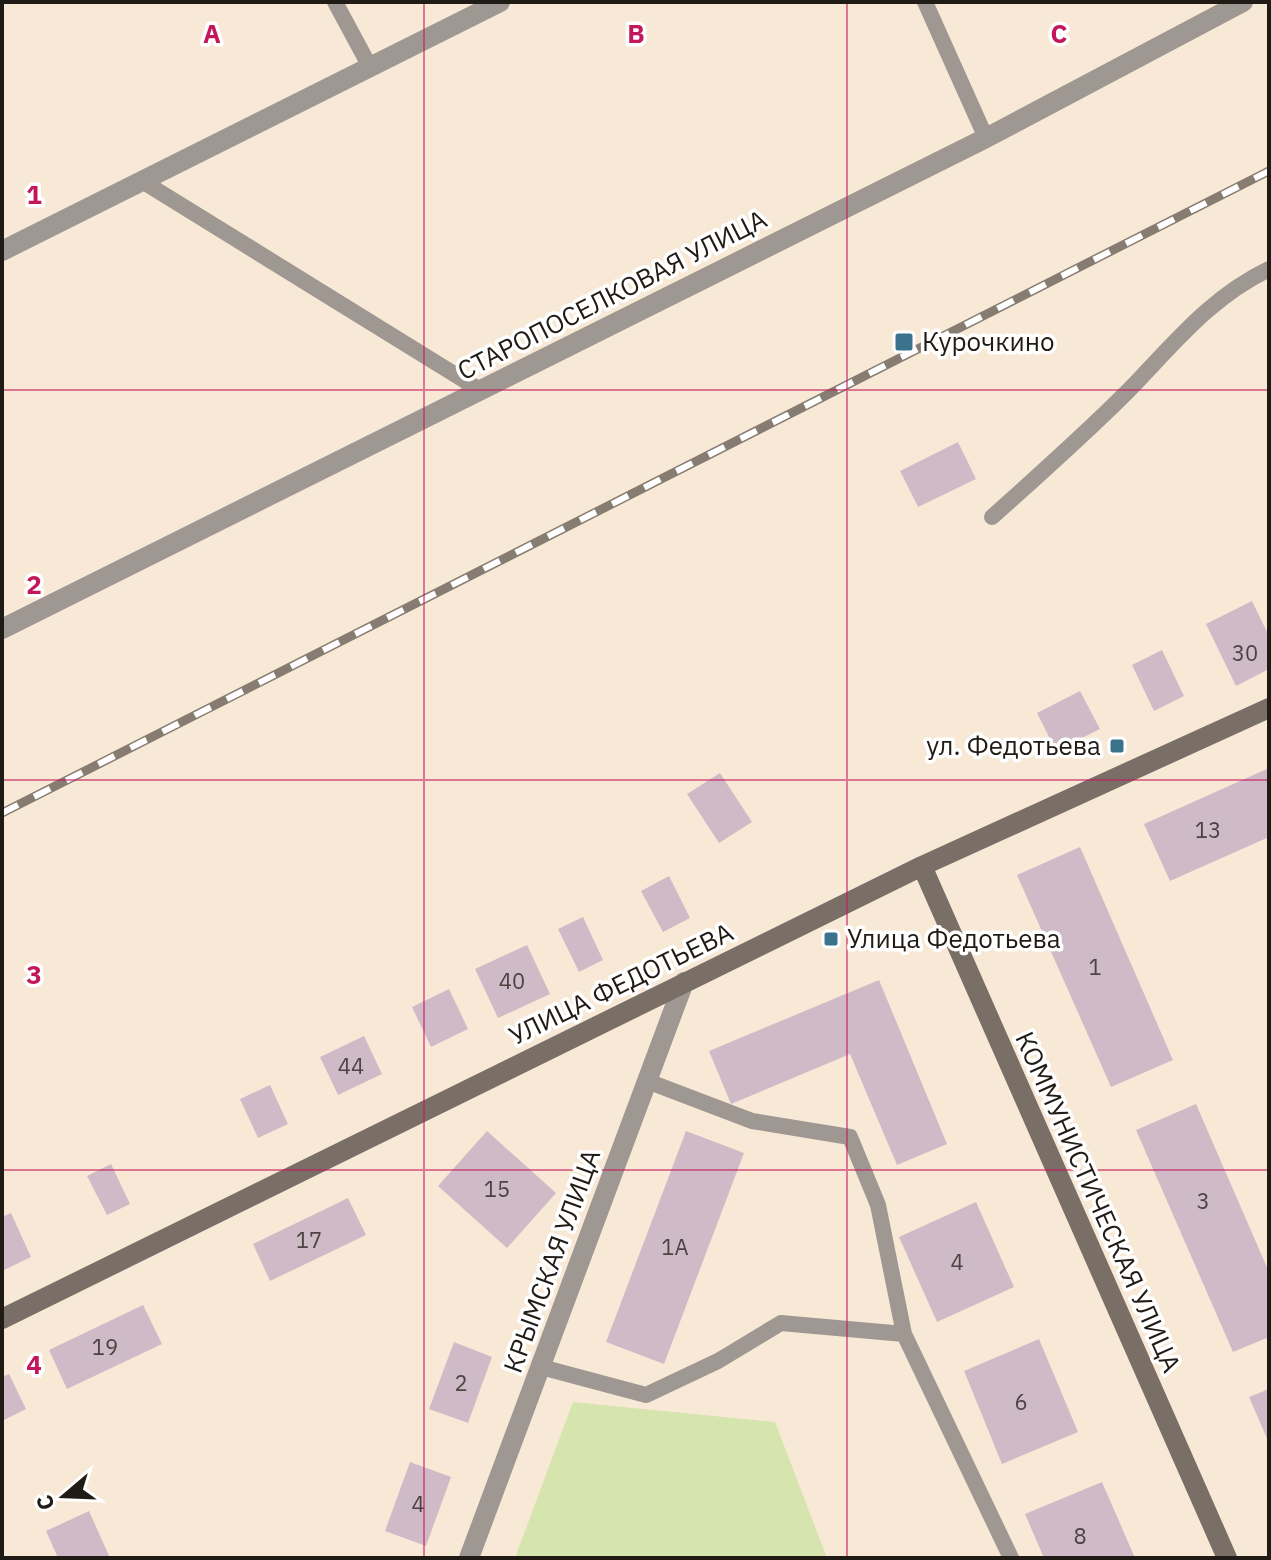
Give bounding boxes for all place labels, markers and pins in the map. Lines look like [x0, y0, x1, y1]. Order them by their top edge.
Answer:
place label: Курочкино [922, 324, 1055, 358]
marker: Курочкино [893, 331, 915, 353]
place label: ул. Федотьева [926, 728, 1101, 762]
marker: ул. Федотьева [1108, 737, 1126, 755]
place label: Улица Федотьева [847, 921, 1061, 955]
marker: Улица Федотьева [822, 930, 840, 948]

